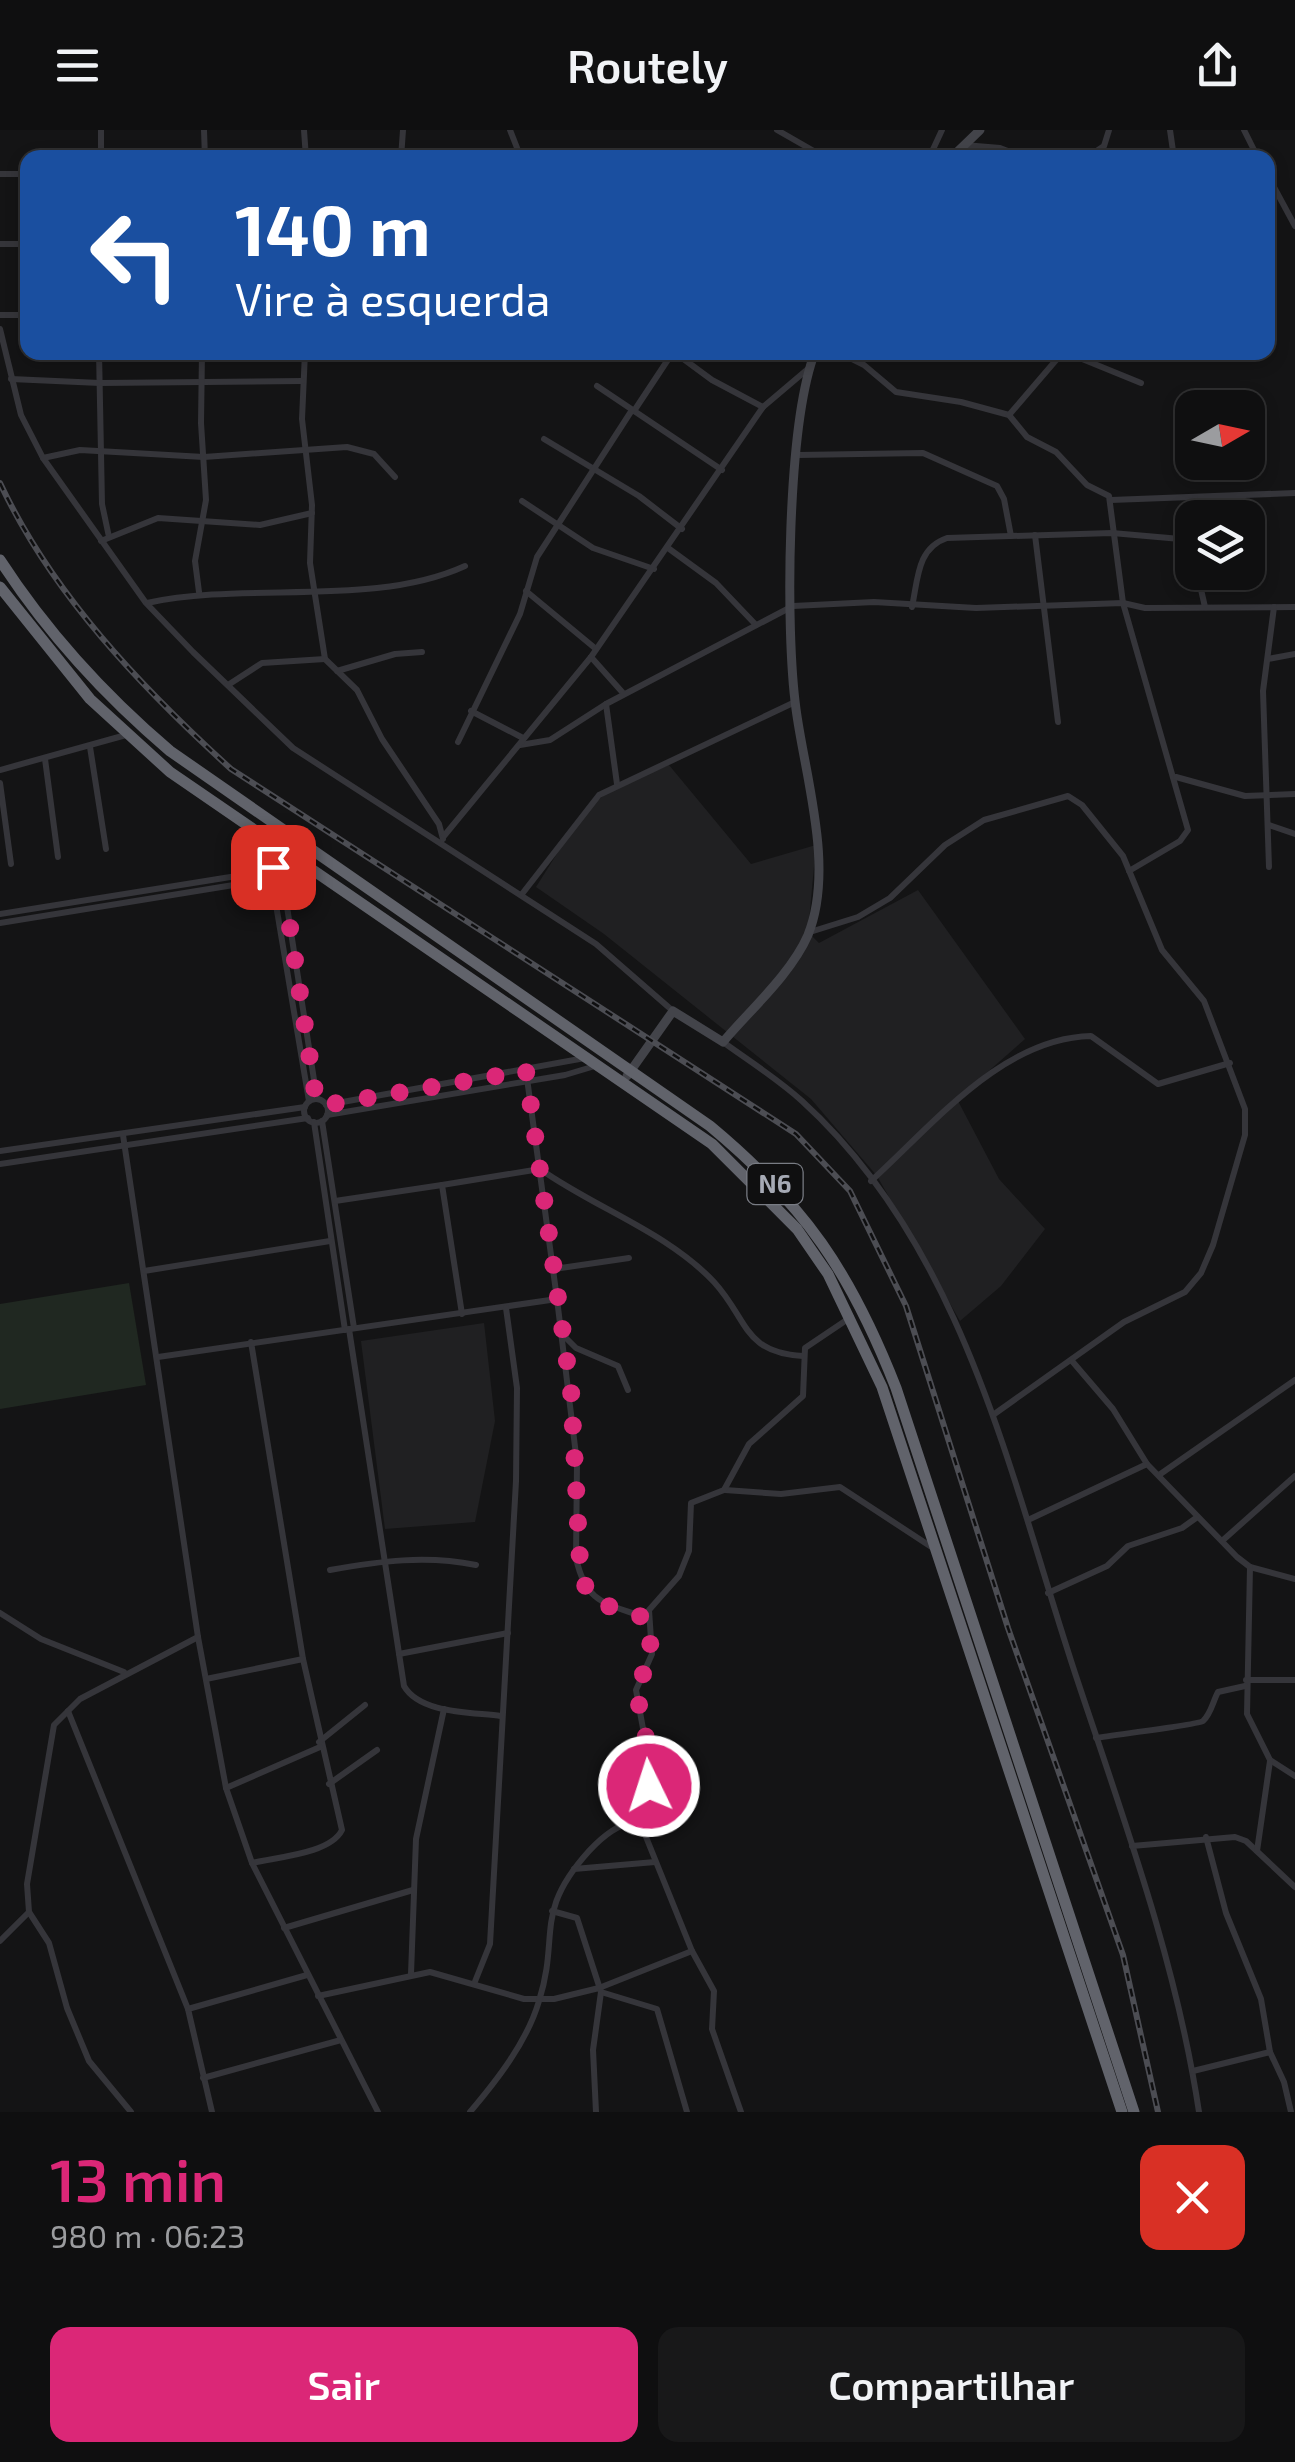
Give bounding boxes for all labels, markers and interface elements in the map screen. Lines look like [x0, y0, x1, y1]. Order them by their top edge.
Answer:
icon: menu [50, 38, 105, 93]
text: Routely [567, 38, 728, 92]
icon: share [1190, 38, 1245, 93]
text: 140 m [235, 186, 431, 270]
icon: left [70, 190, 200, 320]
text: Vire à esquerda [235, 271, 551, 325]
north arrow [1175, 390, 1265, 480]
map controls [1175, 390, 1265, 590]
button: layers [1175, 500, 1265, 590]
pin [231, 825, 316, 910]
icon: arrive [246, 840, 301, 895]
road number: N6 [748, 1164, 802, 1204]
position arrow [597, 1734, 701, 1838]
text: 13 min [50, 2142, 226, 2214]
button: close [1140, 2145, 1245, 2250]
text: 980 m · 06:23 [50, 2216, 245, 2254]
button: Sair [50, 2327, 638, 2442]
button: Compartilhar [658, 2327, 1245, 2442]

